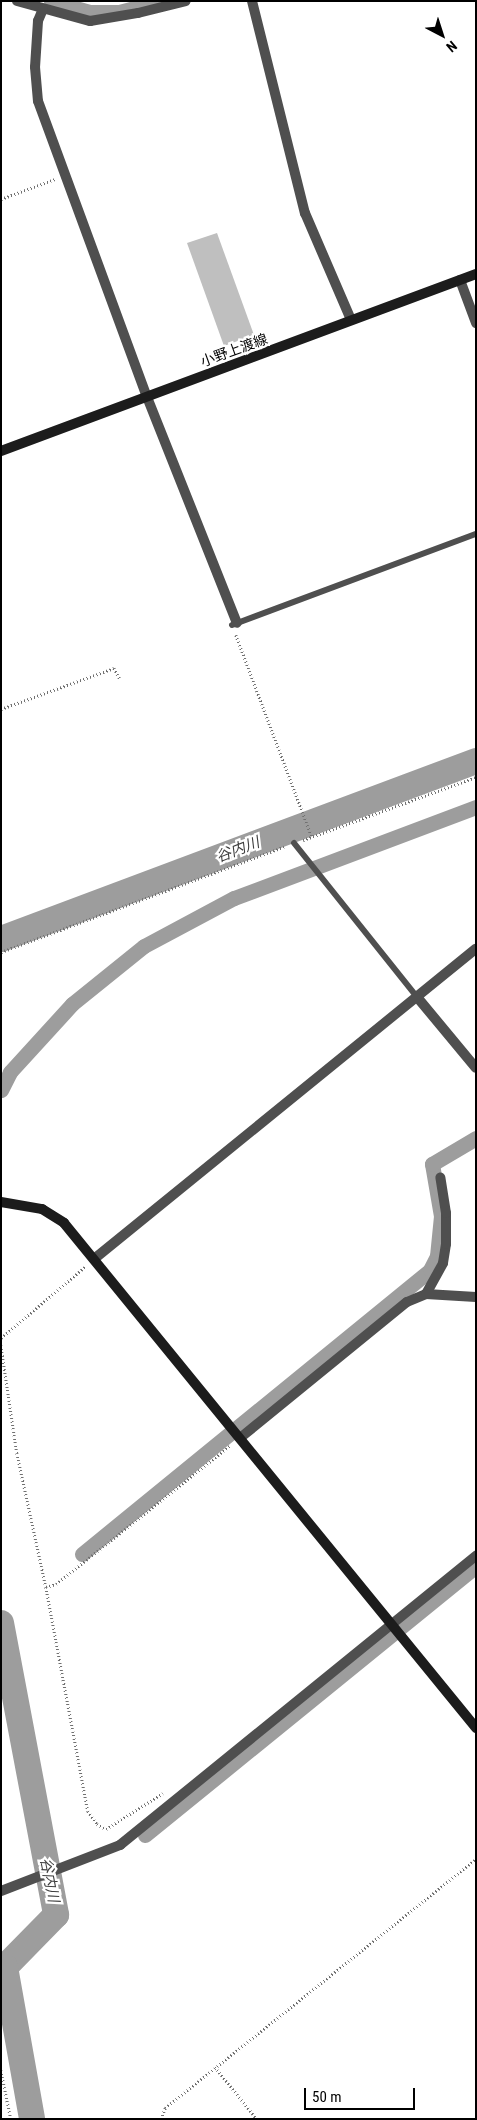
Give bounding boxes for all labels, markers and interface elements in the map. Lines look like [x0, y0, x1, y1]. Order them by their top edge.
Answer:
north arrow [417, 10, 467, 60]
text: N [443, 38, 460, 55]
street label: 小野上渡線 [198, 330, 270, 370]
water label: 谷内川 [214, 834, 262, 866]
water label: 谷内川 [36, 1856, 62, 1904]
scale bar [307, 2078, 418, 2110]
text: 50 m [312, 2088, 342, 2106]

